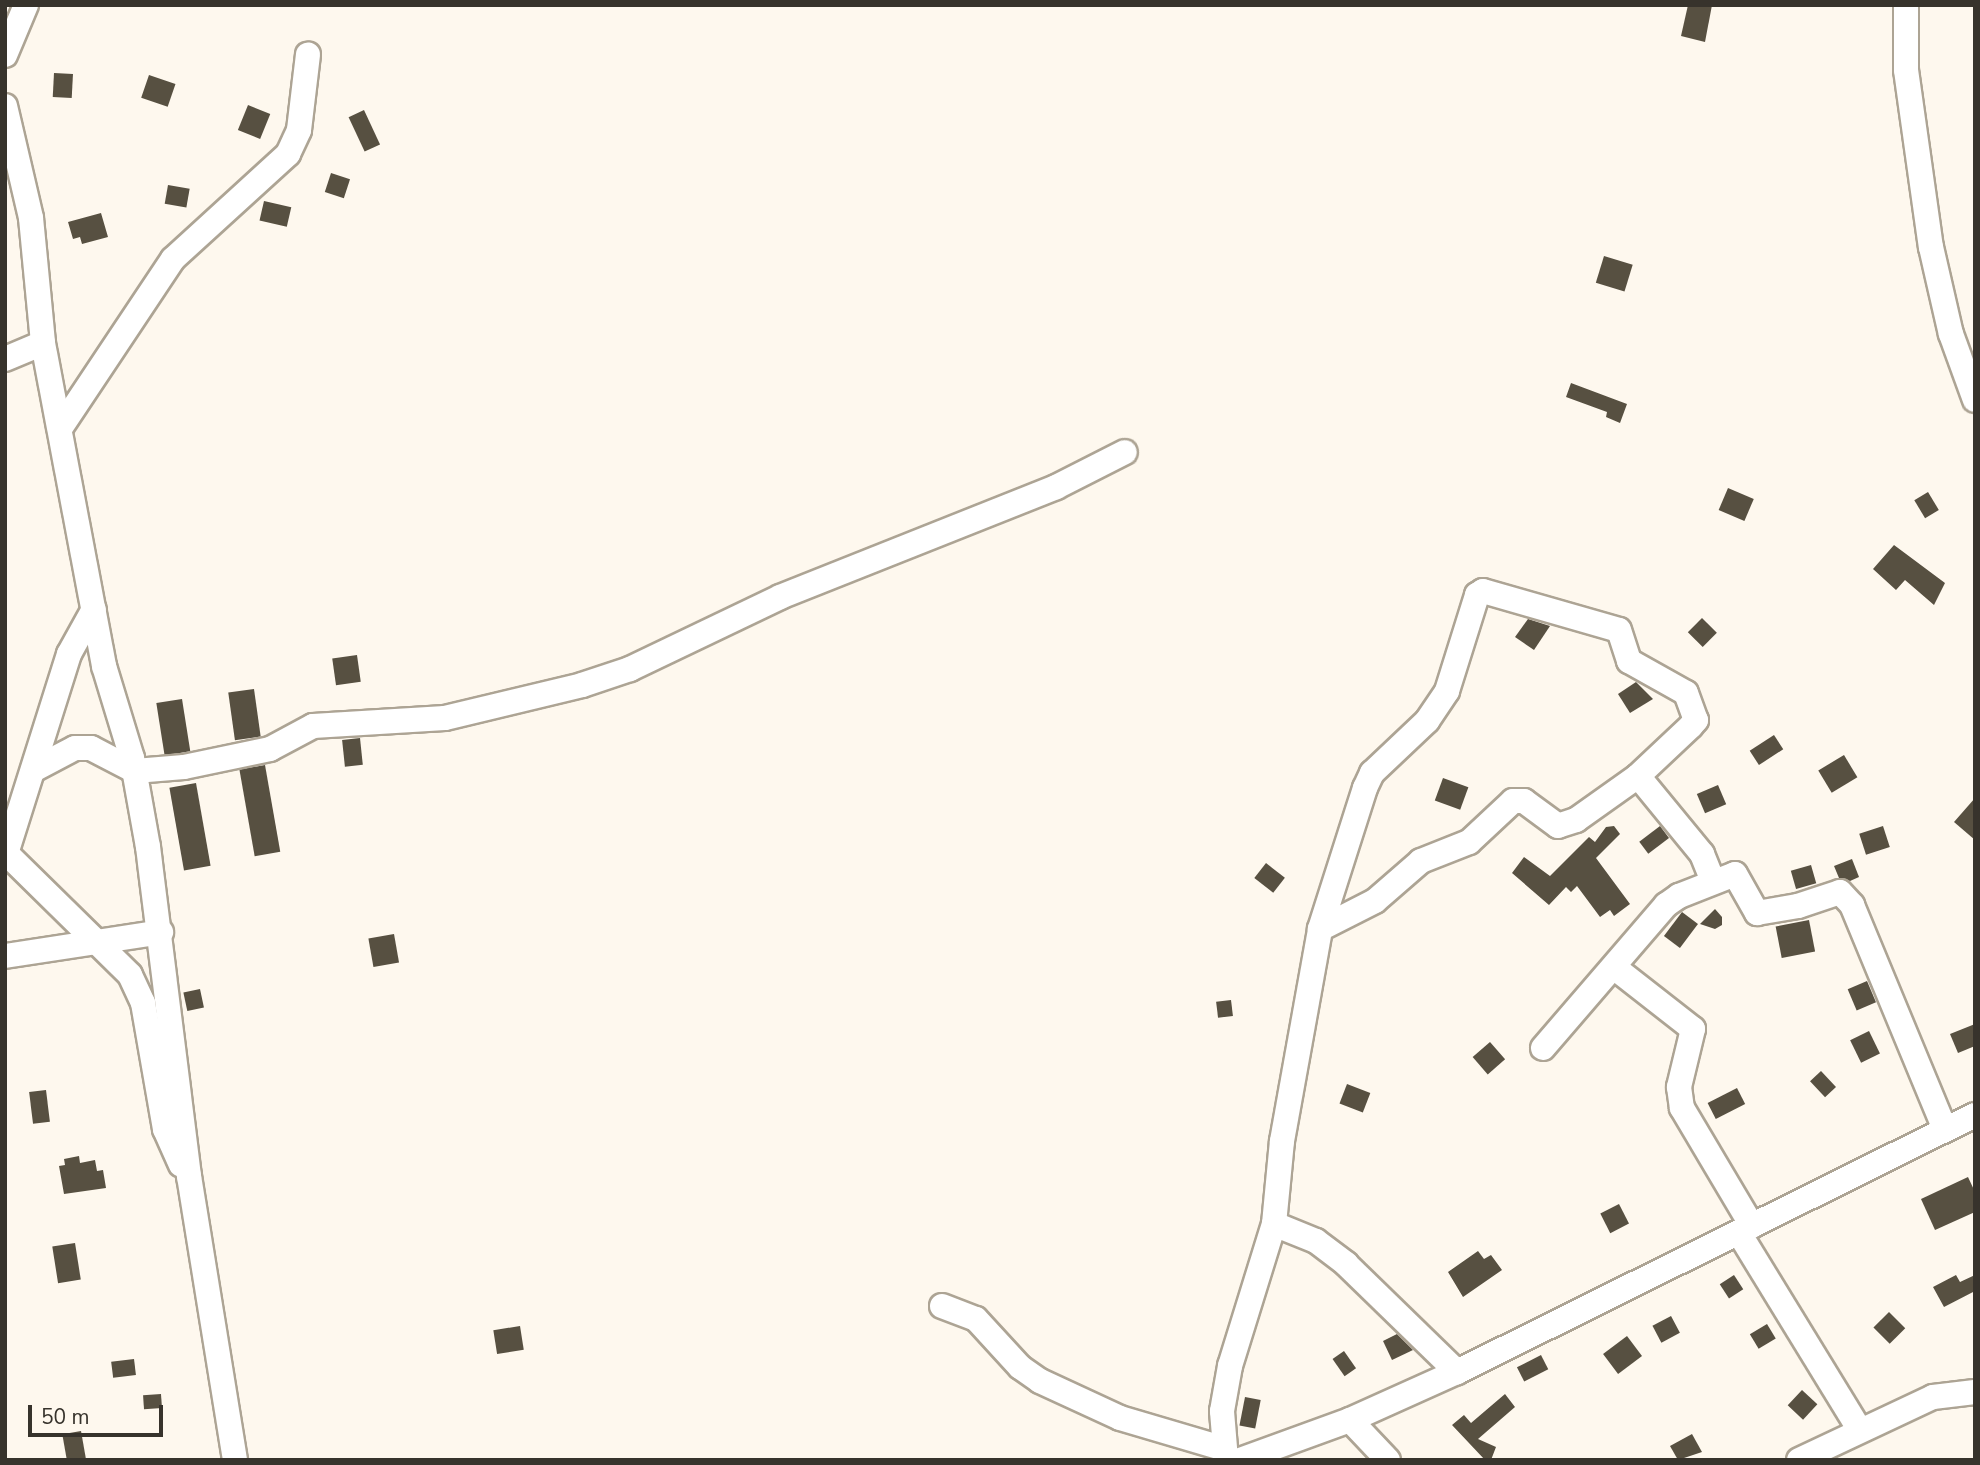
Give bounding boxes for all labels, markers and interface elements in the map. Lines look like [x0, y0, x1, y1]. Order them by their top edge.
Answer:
scale bar [32, 1392, 166, 1436]
text: 50 m [41, 1403, 90, 1431]

